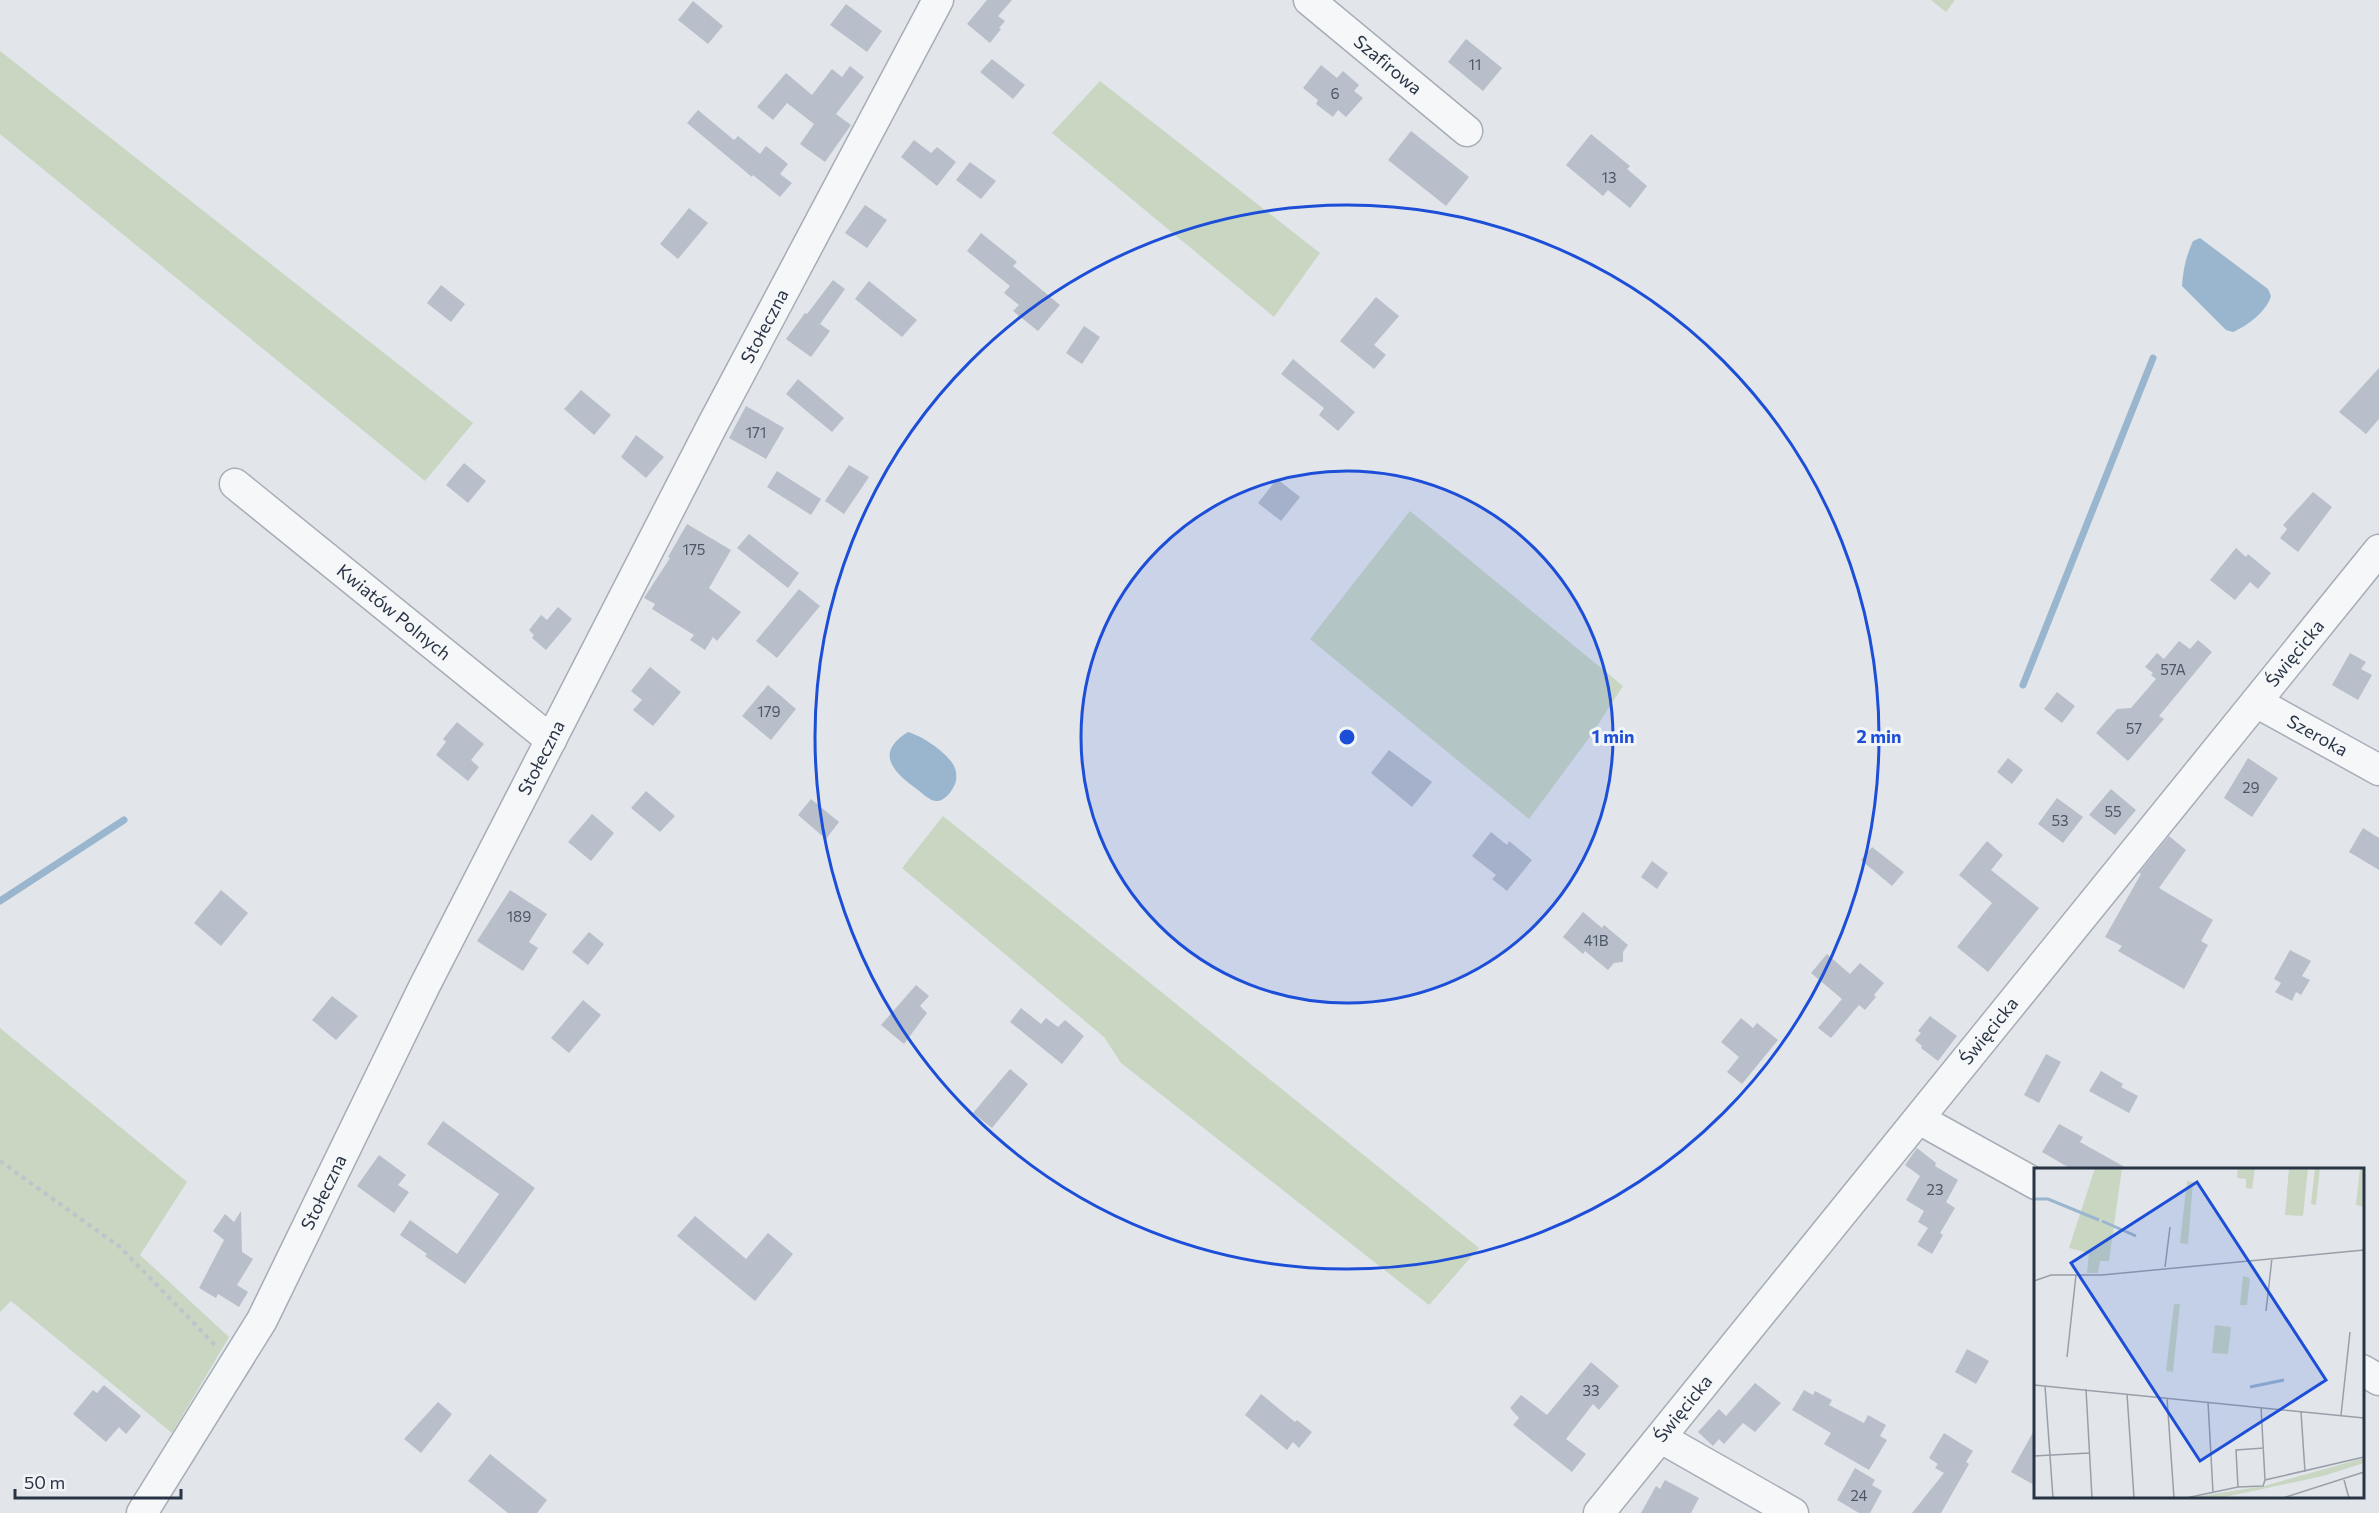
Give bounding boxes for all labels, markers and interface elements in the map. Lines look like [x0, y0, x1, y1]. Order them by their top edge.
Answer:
street label: Szafirowa [1350, 30, 1427, 99]
house number: 11 [1469, 55, 1481, 73]
house number: 6 [1330, 84, 1340, 102]
house number: 13 [1602, 168, 1616, 186]
street label: Stołeczna [735, 285, 793, 367]
house number: 171 [746, 423, 766, 441]
house number: 175 [683, 540, 705, 558]
street label: Kwiatów Polnych [333, 559, 456, 664]
street label: Święcicka [2261, 615, 2328, 691]
house number: 57A [2160, 660, 2186, 678]
house number: 179 [757, 702, 781, 720]
street label: Szeroka [2284, 709, 2352, 761]
street label: Stołeczna [512, 716, 569, 799]
house number: 57 [2126, 719, 2142, 737]
text: 1 min [1592, 725, 1634, 747]
text: 2 min [1857, 725, 1901, 747]
centre of rings [1337, 727, 1357, 747]
house number: 29 [2242, 778, 2260, 796]
house number: 55 [2104, 802, 2122, 820]
house number: 53 [2051, 811, 2069, 829]
house number: 189 [507, 907, 531, 925]
house number: 41B [1584, 931, 1609, 949]
street label: Święcicka [1955, 992, 2022, 1069]
street label: Stołeczna [296, 1151, 351, 1233]
inset map [2034, 1168, 2364, 1498]
house number: 23 [1927, 1180, 1943, 1198]
street label: Święcicka [1649, 1370, 1716, 1446]
house number: 33 [1582, 1381, 1600, 1399]
scale bar [15, 1462, 182, 1500]
text: 50 m [24, 1471, 65, 1493]
house number: 24 [1850, 1486, 1868, 1504]

